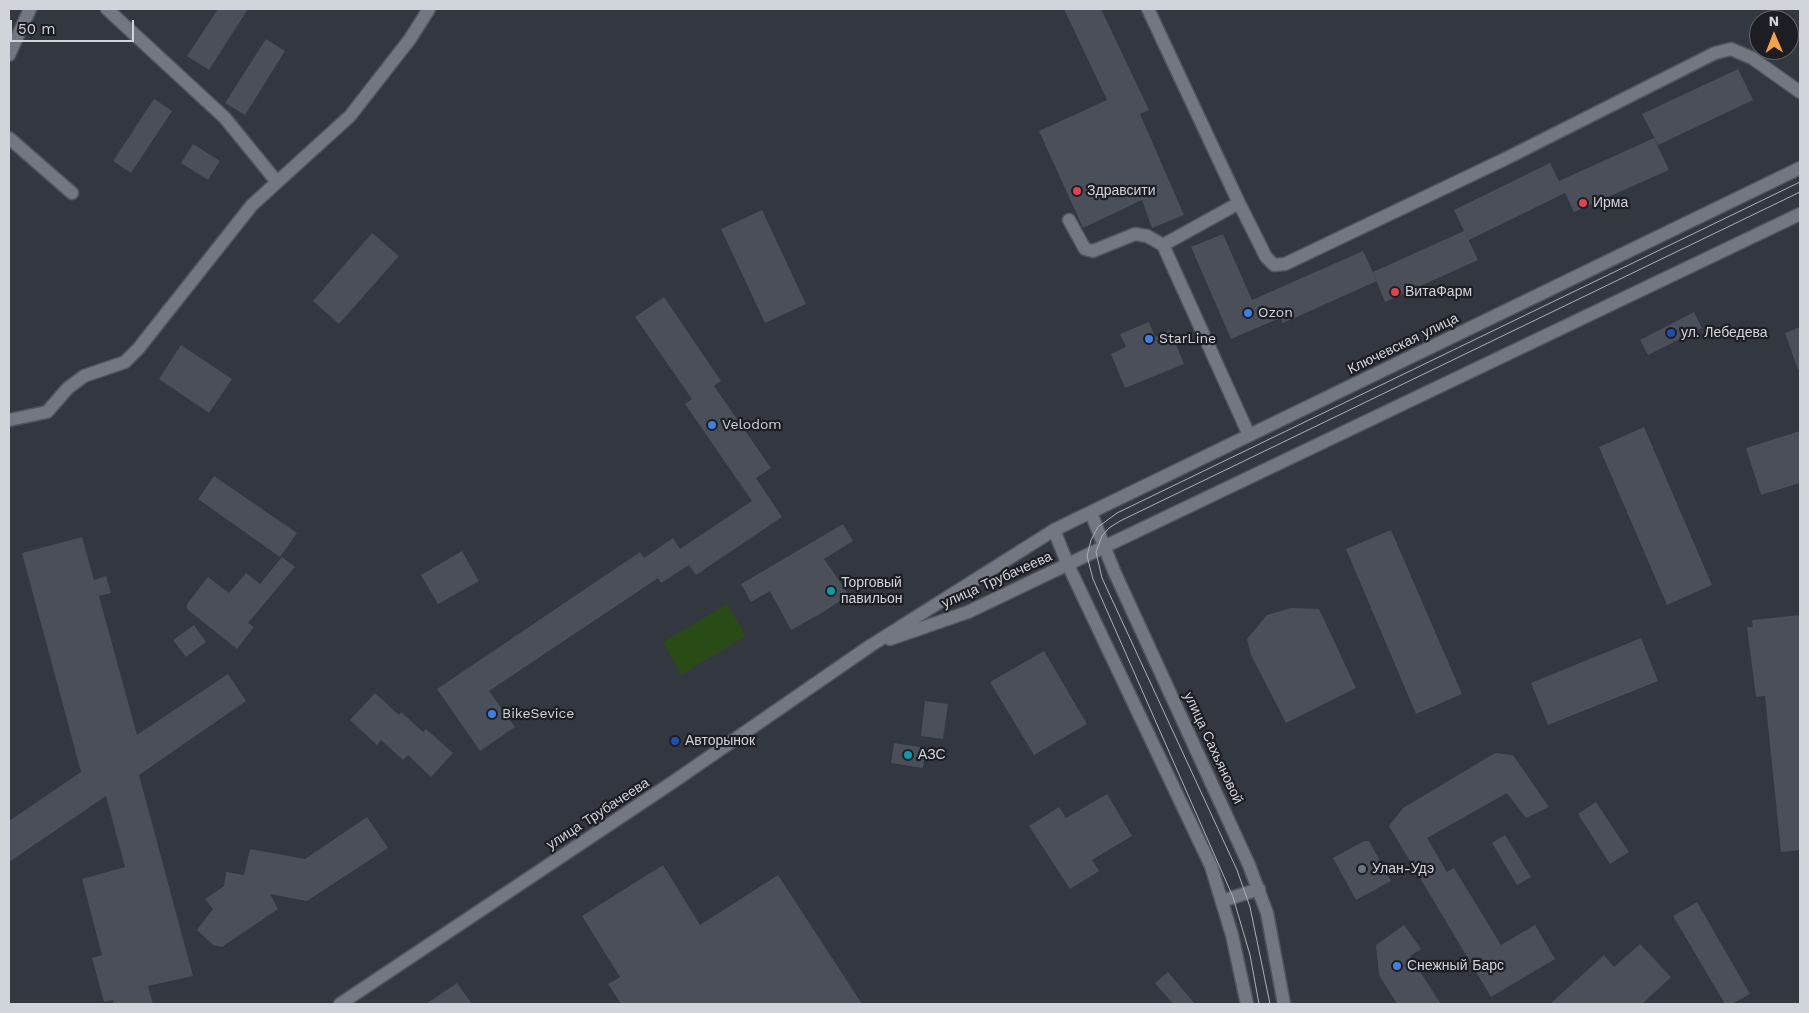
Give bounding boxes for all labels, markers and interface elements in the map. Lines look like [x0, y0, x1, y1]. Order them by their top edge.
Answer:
scale bar [12, 10, 136, 42]
north arrow [1749, 10, 1799, 60]
text: N [1768, 13, 1779, 29]
text: 50 m [18, 20, 55, 38]
place label: Здравсити [1087, 183, 1156, 199]
marker: Здравсити [1071, 185, 1083, 197]
place label: Ирма [1593, 195, 1628, 211]
marker: Ирма [1577, 197, 1589, 209]
place label: ВитаФарм [1405, 284, 1472, 300]
marker: ВитаФарм [1389, 286, 1401, 298]
place label: Ozon [1258, 305, 1293, 321]
marker: Ozon [1242, 307, 1254, 319]
street label: Ключевская улица [1345, 310, 1461, 378]
place label: ул. Лебедева [1681, 325, 1768, 341]
marker: ул. Лебедева [1665, 327, 1677, 339]
place label: StarLine [1159, 331, 1216, 347]
marker: StarLine [1143, 333, 1155, 345]
place label: Velodom [722, 417, 782, 433]
marker: Velodom [706, 419, 718, 431]
street label: улица Трубачеева [939, 548, 1055, 612]
place label: Торговый павильон [841, 575, 903, 608]
marker: Торговый павильон [825, 585, 837, 597]
street label: улица Сахьяновой [1180, 689, 1246, 807]
place label: BikeSevice [502, 706, 574, 722]
marker: BikeSevice [486, 708, 498, 720]
place label: Авторынок [685, 733, 755, 749]
marker: Авторынок [669, 735, 681, 747]
place label: АЗС [918, 747, 946, 763]
marker: АЗС [902, 749, 914, 761]
street label: улица Трубачеева [544, 775, 652, 853]
place label: Улан-Удэ [1372, 861, 1434, 877]
marker: Улан-Удэ [1356, 863, 1368, 875]
place label: Снежный Барс [1407, 958, 1504, 974]
marker: Снежный Барс [1391, 960, 1403, 972]

